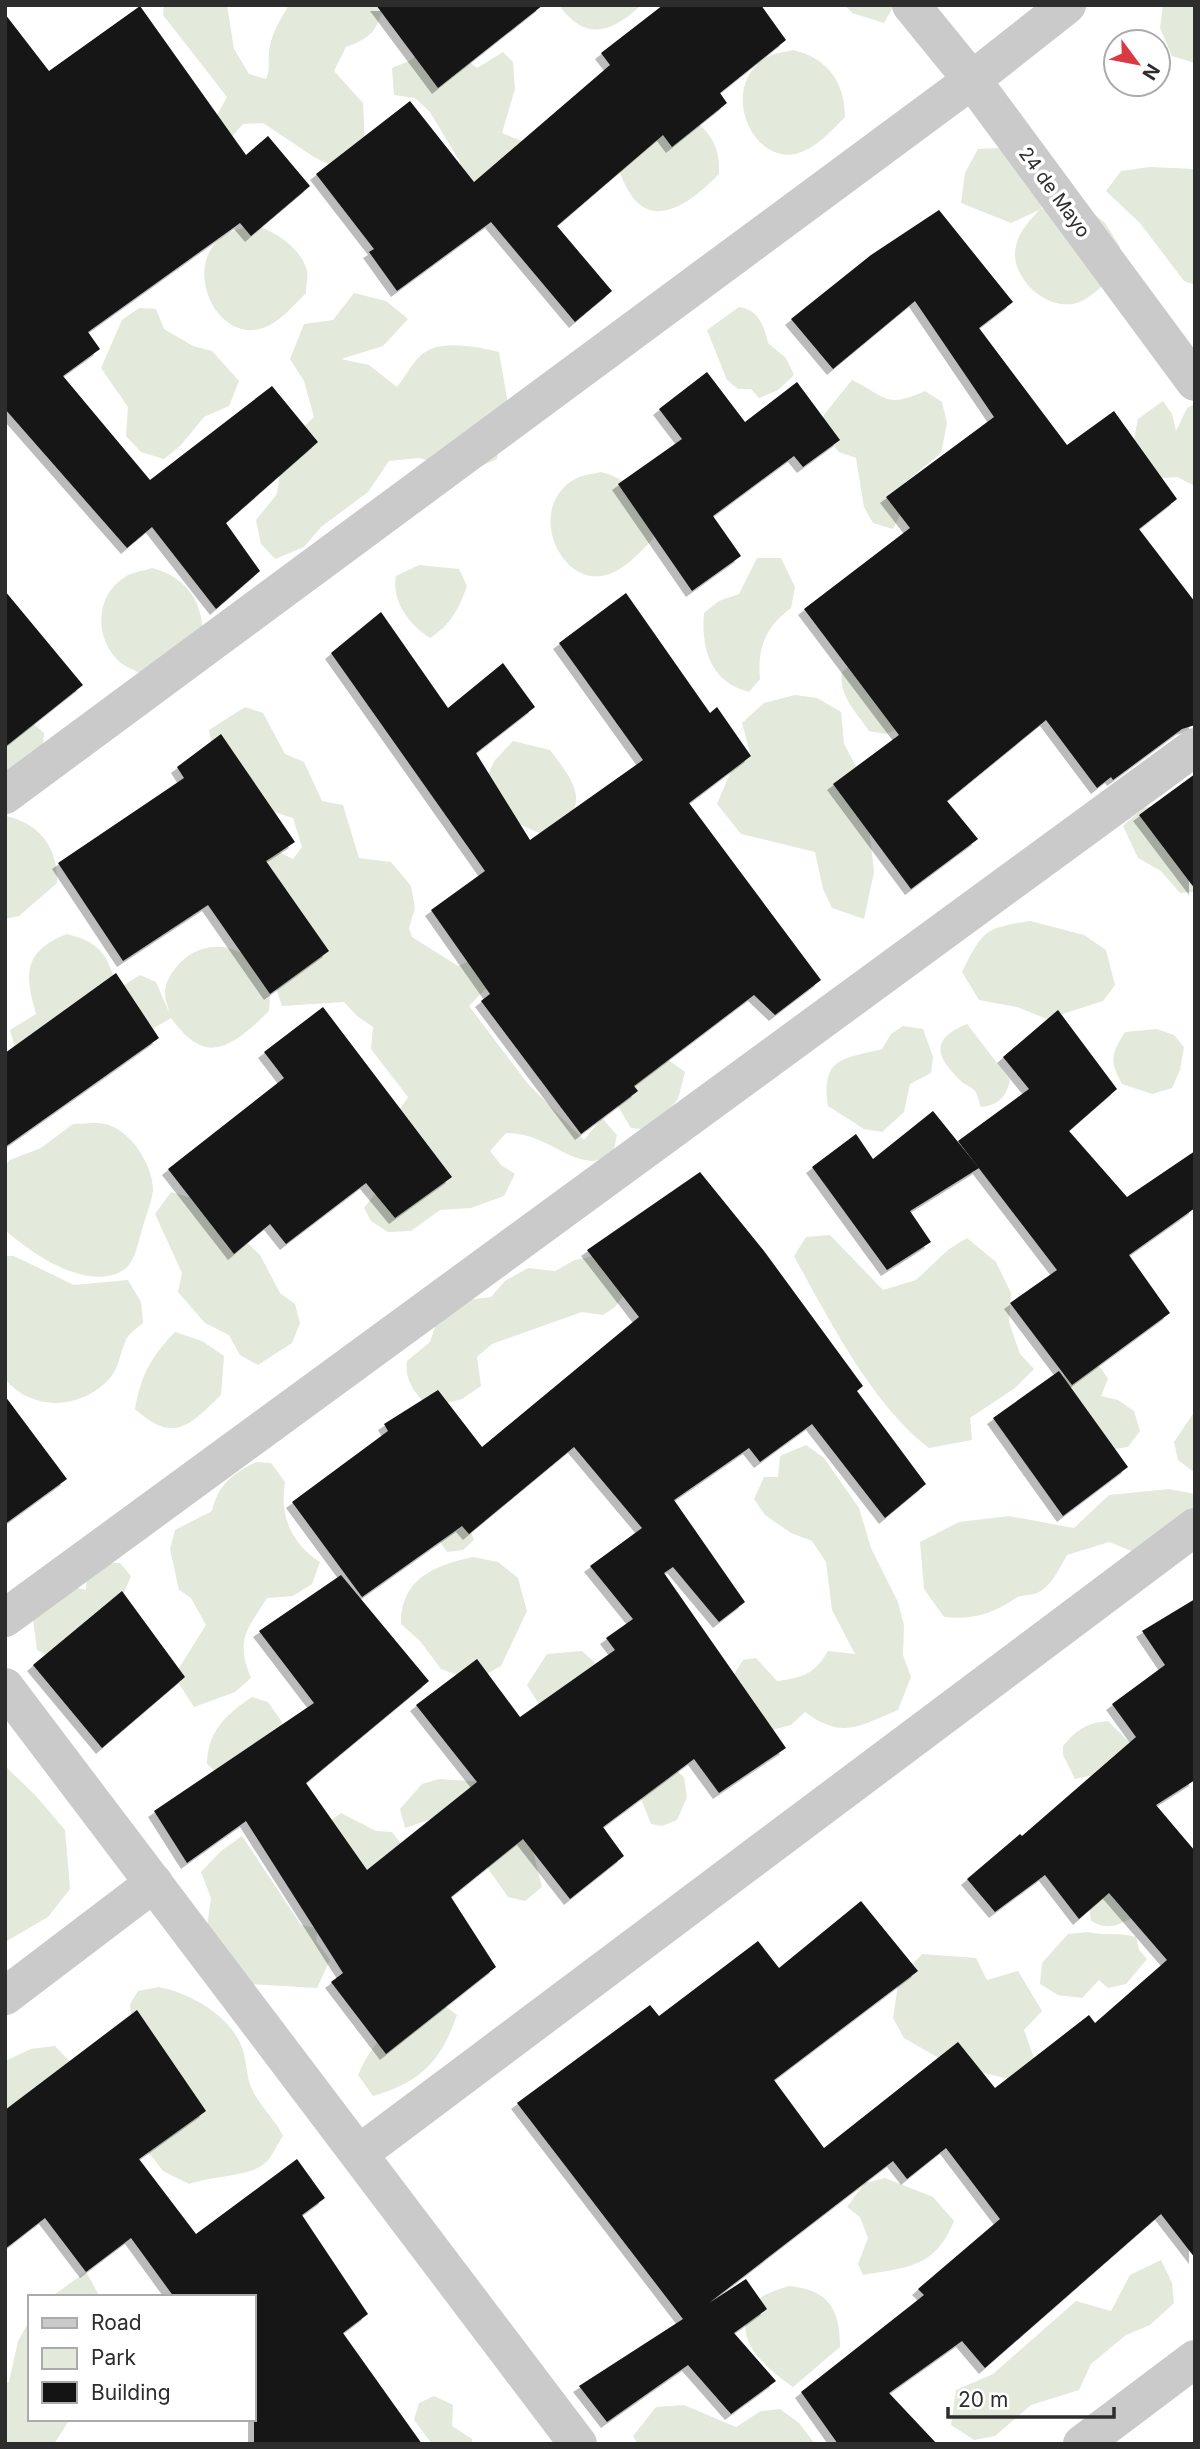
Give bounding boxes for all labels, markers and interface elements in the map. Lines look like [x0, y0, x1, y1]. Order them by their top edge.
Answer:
north arrow [1102, 28, 1172, 98]
text: N [1137, 60, 1165, 84]
street label: 24 de Mayo [1014, 143, 1095, 242]
legend [28, 2295, 256, 2421]
text: Road [91, 2310, 142, 2335]
text: Park [91, 2345, 136, 2370]
scale bar [948, 2376, 1114, 2420]
text: Building [91, 2380, 171, 2405]
text: 20 m [958, 2387, 1008, 2412]

